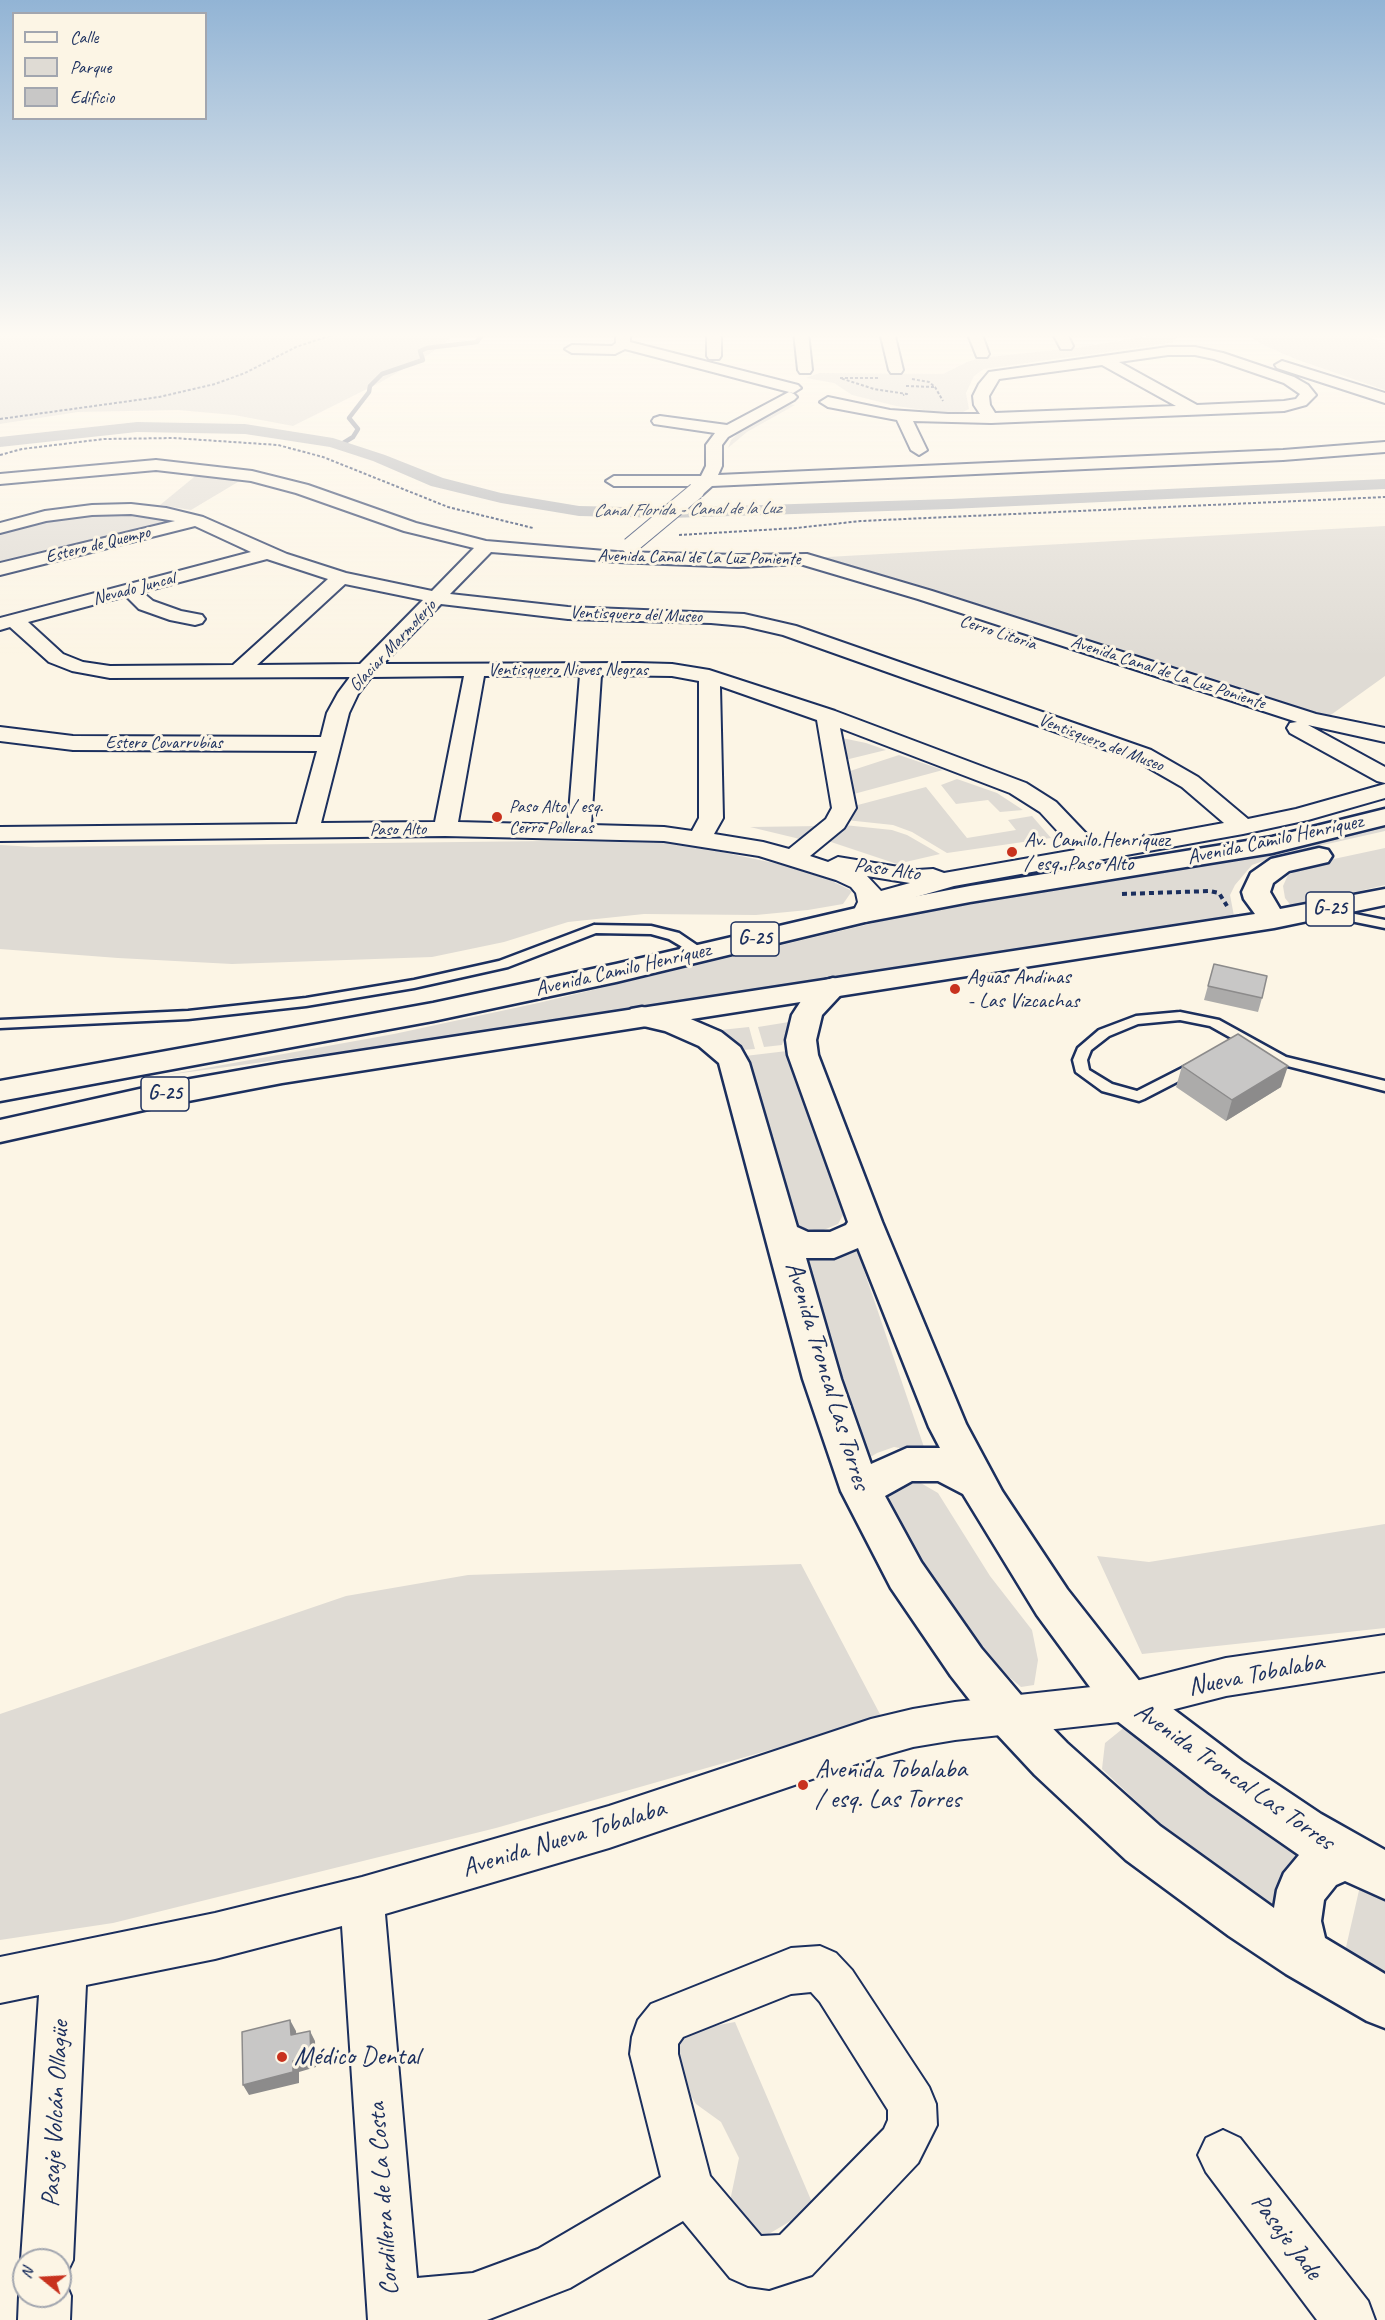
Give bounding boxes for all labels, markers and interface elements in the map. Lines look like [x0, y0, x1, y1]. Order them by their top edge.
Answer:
legend [12, 12, 207, 120]
text: Calle [70, 26, 98, 48]
text: Parque [70, 56, 111, 78]
text: Edificio [70, 86, 114, 108]
water label: Canal Florida - Canal de la Luz [593, 498, 781, 522]
street label: Estero de Quempo [44, 522, 152, 568]
street label: Avenida Canal de La Luz Poniente [597, 545, 801, 571]
street label: Nevado Juncal [91, 568, 177, 610]
street label: Glaciar Marmolerjo [345, 596, 441, 696]
street label: Ventisquero del Museo [570, 602, 702, 628]
street label: Cerro Litoria [957, 610, 1039, 656]
street label: Avenida Canal de La Luz Poniente [1068, 631, 1268, 715]
street label: Ventisquero Nieves Negras [488, 659, 648, 681]
street label: Ventisquero del Museo [1035, 709, 1167, 777]
street label: Estero Covarrubias [106, 732, 222, 754]
place label: Paso Alto / esq. Cerro Polleras [509, 796, 603, 838]
street label: Avenida Camilo Henríquez [1185, 809, 1365, 871]
marker: Paso Alto / esq. Cerro Polleras [490, 810, 504, 824]
street label: Paso Alto [369, 819, 427, 841]
place label: Av. Camilo Henríquez / esq. Paso Alto [1024, 827, 1170, 877]
marker: Av. Camilo Henríquez / esq. Paso Alto [1005, 845, 1019, 859]
street label: Paso Alto [852, 853, 922, 887]
road number: G-25 [1306, 892, 1354, 926]
road number: G-25 [731, 922, 779, 956]
street label: Avenida Camilo Henríquez [533, 938, 713, 1002]
place label: Aguas Andinas - Las Vizcachas [967, 964, 1079, 1014]
marker: Aguas Andinas - Las Vizcachas [948, 982, 962, 996]
road number: G-25 [141, 1077, 189, 1111]
street label: Avenida Troncal Las Torres [777, 1258, 877, 1494]
street label: Nueva Tobalaba [1186, 1647, 1326, 1703]
street label: Avenida Troncal Las Torres [1128, 1696, 1340, 1858]
place label: Avenida Tobalaba / esq. Las Torres [815, 1754, 967, 1816]
marker: Avenida Tobalaba / esq. Las Torres [796, 1778, 810, 1792]
street label: Avenida Nueva Tobalaba [458, 1793, 670, 1885]
street label: Pasaje Volcán Ollagüe [36, 2020, 76, 2208]
place label: Médico Dental [294, 2041, 420, 2073]
marker: Médico Dental [275, 2050, 289, 2064]
street label: Cordillera de La Costa [362, 2102, 406, 2296]
street label: Pasaje Jade [1244, 2188, 1328, 2286]
north arrow [12, 2248, 72, 2308]
text: N [16, 2265, 38, 2281]

